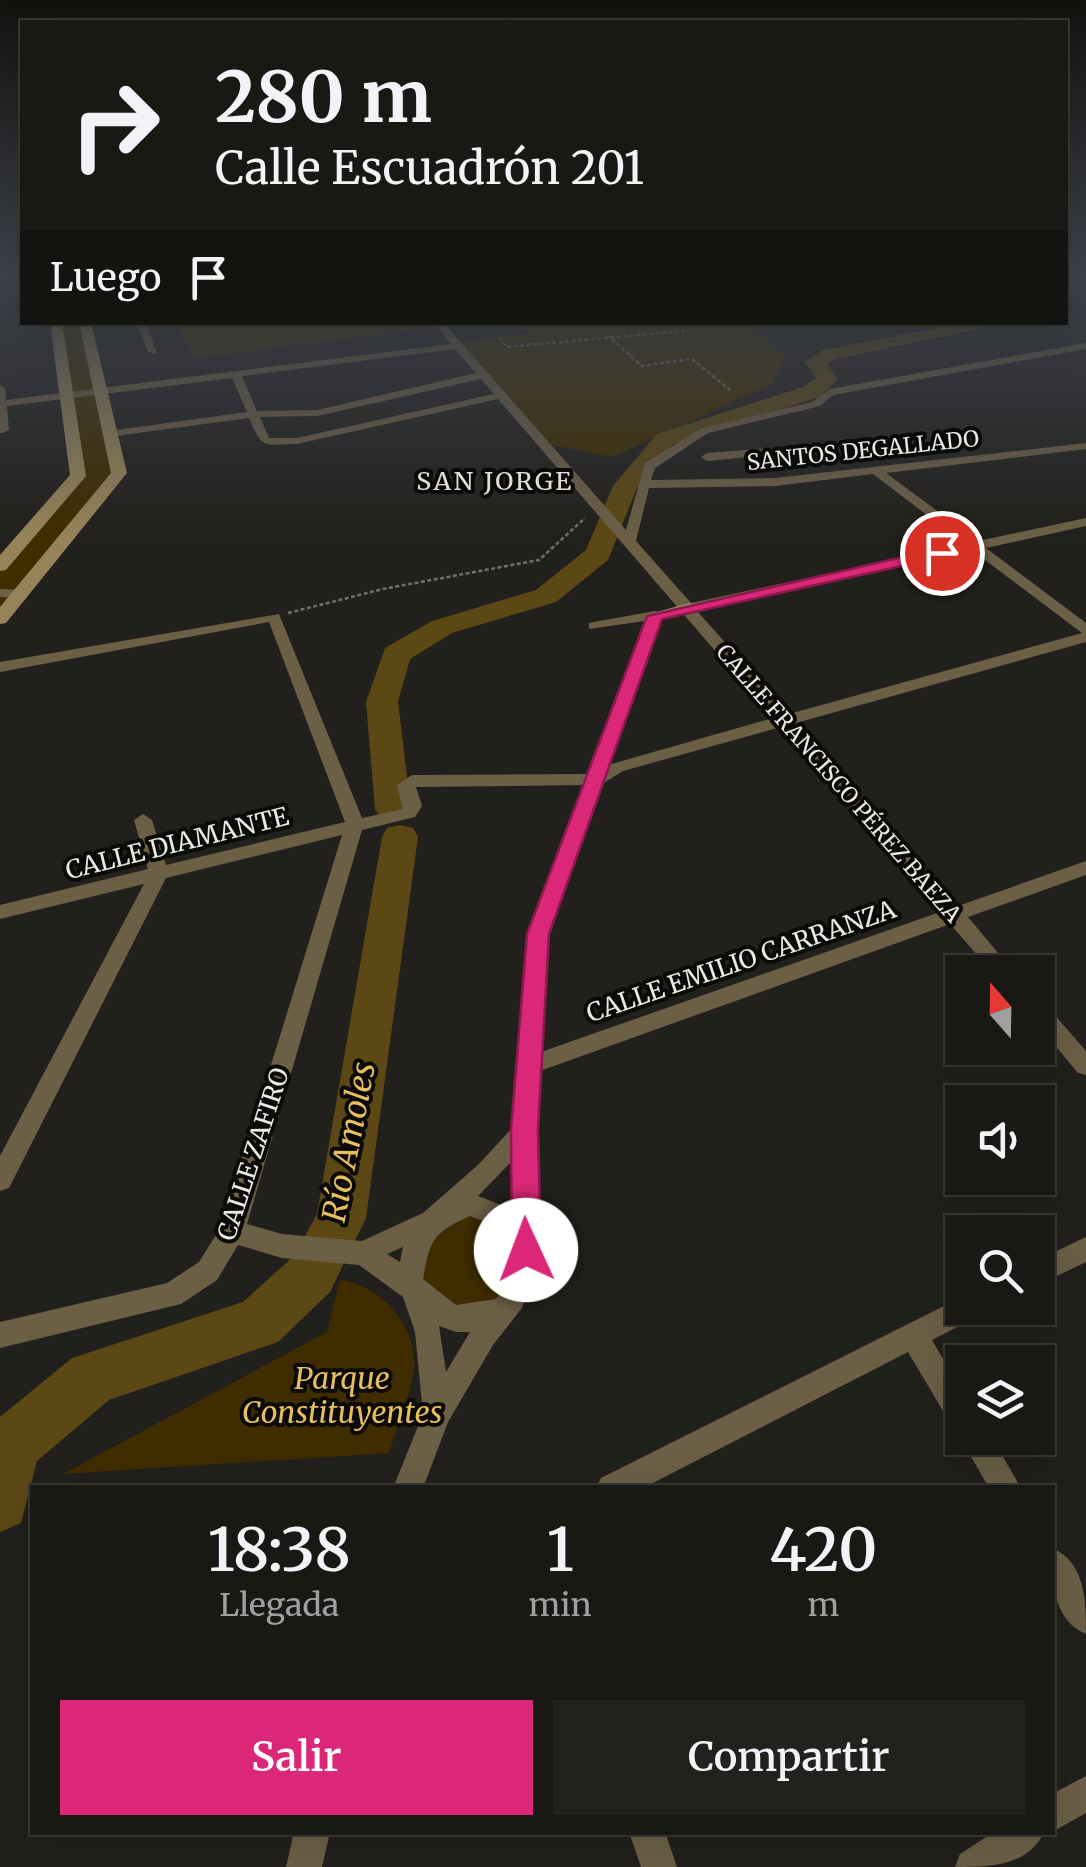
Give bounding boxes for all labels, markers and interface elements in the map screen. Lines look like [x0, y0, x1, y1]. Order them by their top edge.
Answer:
text: 280 m [215, 53, 432, 141]
icon: right [50, 60, 180, 190]
text: Calle Escuadrón 201 [215, 140, 644, 196]
icon: arrive [181, 250, 236, 305]
text: Luego [50, 254, 161, 301]
street label: SANTOS DEGALLADO [746, 424, 981, 476]
district label: SAN JORGE [416, 465, 574, 497]
pin [900, 511, 985, 596]
icon: arrive [915, 526, 970, 581]
street label: CALLE FRANCISCO PÉREZ BAEZA [710, 637, 969, 928]
street label: CALLE DIAMANTE [62, 800, 292, 886]
street label: CALLE EMILIO CARRANZA [582, 893, 900, 1029]
north arrow [945, 955, 1055, 1065]
map controls [945, 955, 1055, 1455]
water label: Río Amoles [314, 1059, 384, 1225]
street label: CALLE ZAFIRO [210, 1064, 296, 1244]
button: sound [945, 1085, 1055, 1195]
position arrow [474, 1198, 578, 1302]
button: search [945, 1215, 1055, 1325]
button: layers [945, 1345, 1055, 1455]
park label: Parque Constituyentes [242, 1359, 442, 1431]
text: 18:38 [208, 1512, 351, 1587]
text: 1 [546, 1512, 574, 1587]
text: 420 [769, 1512, 877, 1587]
text: Llegada [219, 1585, 339, 1625]
text: min [528, 1585, 592, 1625]
text: m [807, 1585, 839, 1625]
button: Salir [60, 1700, 533, 1815]
button: Compartir [553, 1700, 1025, 1815]

